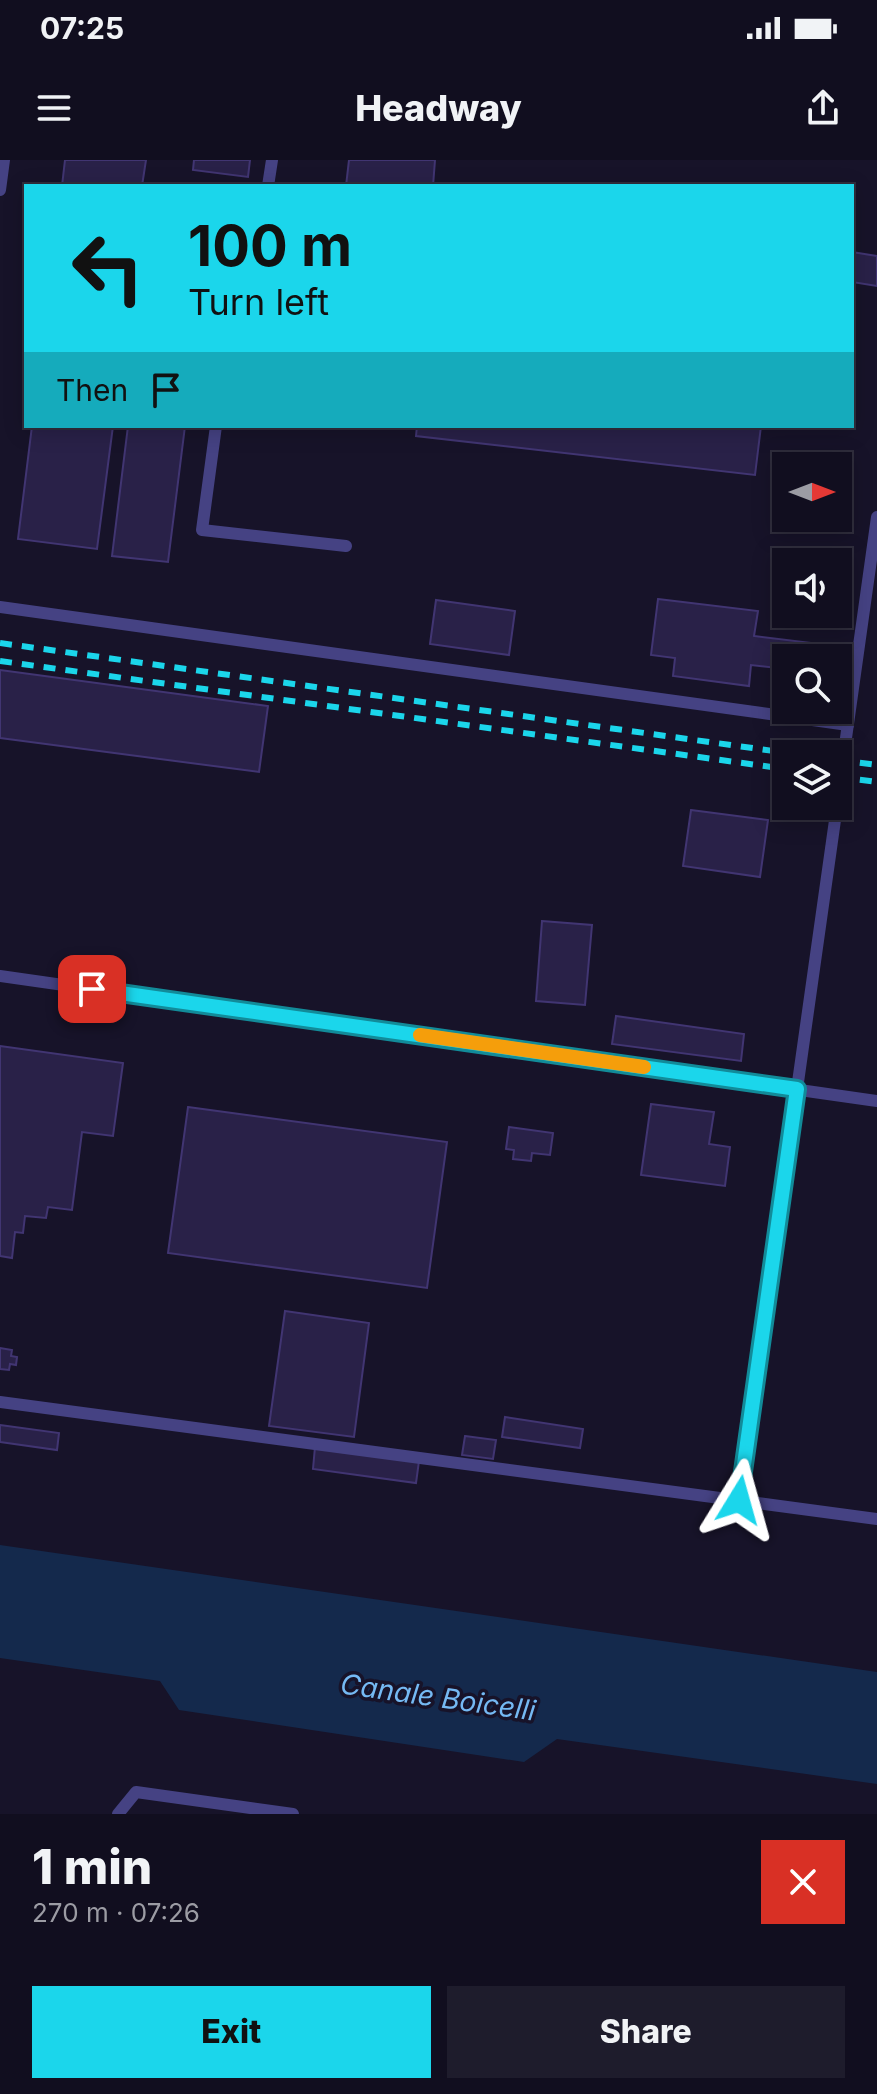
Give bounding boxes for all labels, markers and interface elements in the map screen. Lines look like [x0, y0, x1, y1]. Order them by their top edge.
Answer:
text: 07:25 [40, 10, 124, 46]
icon: menu [32, 86, 76, 130]
text: Headway [355, 86, 522, 130]
icon: share [801, 86, 845, 130]
text: 100 m [188, 212, 352, 280]
icon: left [56, 216, 160, 320]
text: Turn left [188, 280, 329, 324]
icon: arrive [144, 368, 188, 412]
text: Then [56, 372, 128, 408]
north arrow [772, 452, 852, 532]
map controls [772, 452, 852, 820]
button: sound [772, 548, 852, 628]
button: search [772, 644, 852, 724]
button: layers [772, 740, 852, 820]
pin [58, 955, 126, 1023]
icon: arrive [70, 967, 114, 1011]
position arrow [697, 1458, 781, 1542]
water label: Canale Boicelli [338, 1666, 539, 1728]
text: 1 min [32, 1837, 152, 1896]
button: close [761, 1840, 845, 1924]
text: 270 m · 07:26 [32, 1897, 200, 1928]
button: Exit [32, 1986, 431, 2078]
button: Share [447, 1986, 845, 2078]

